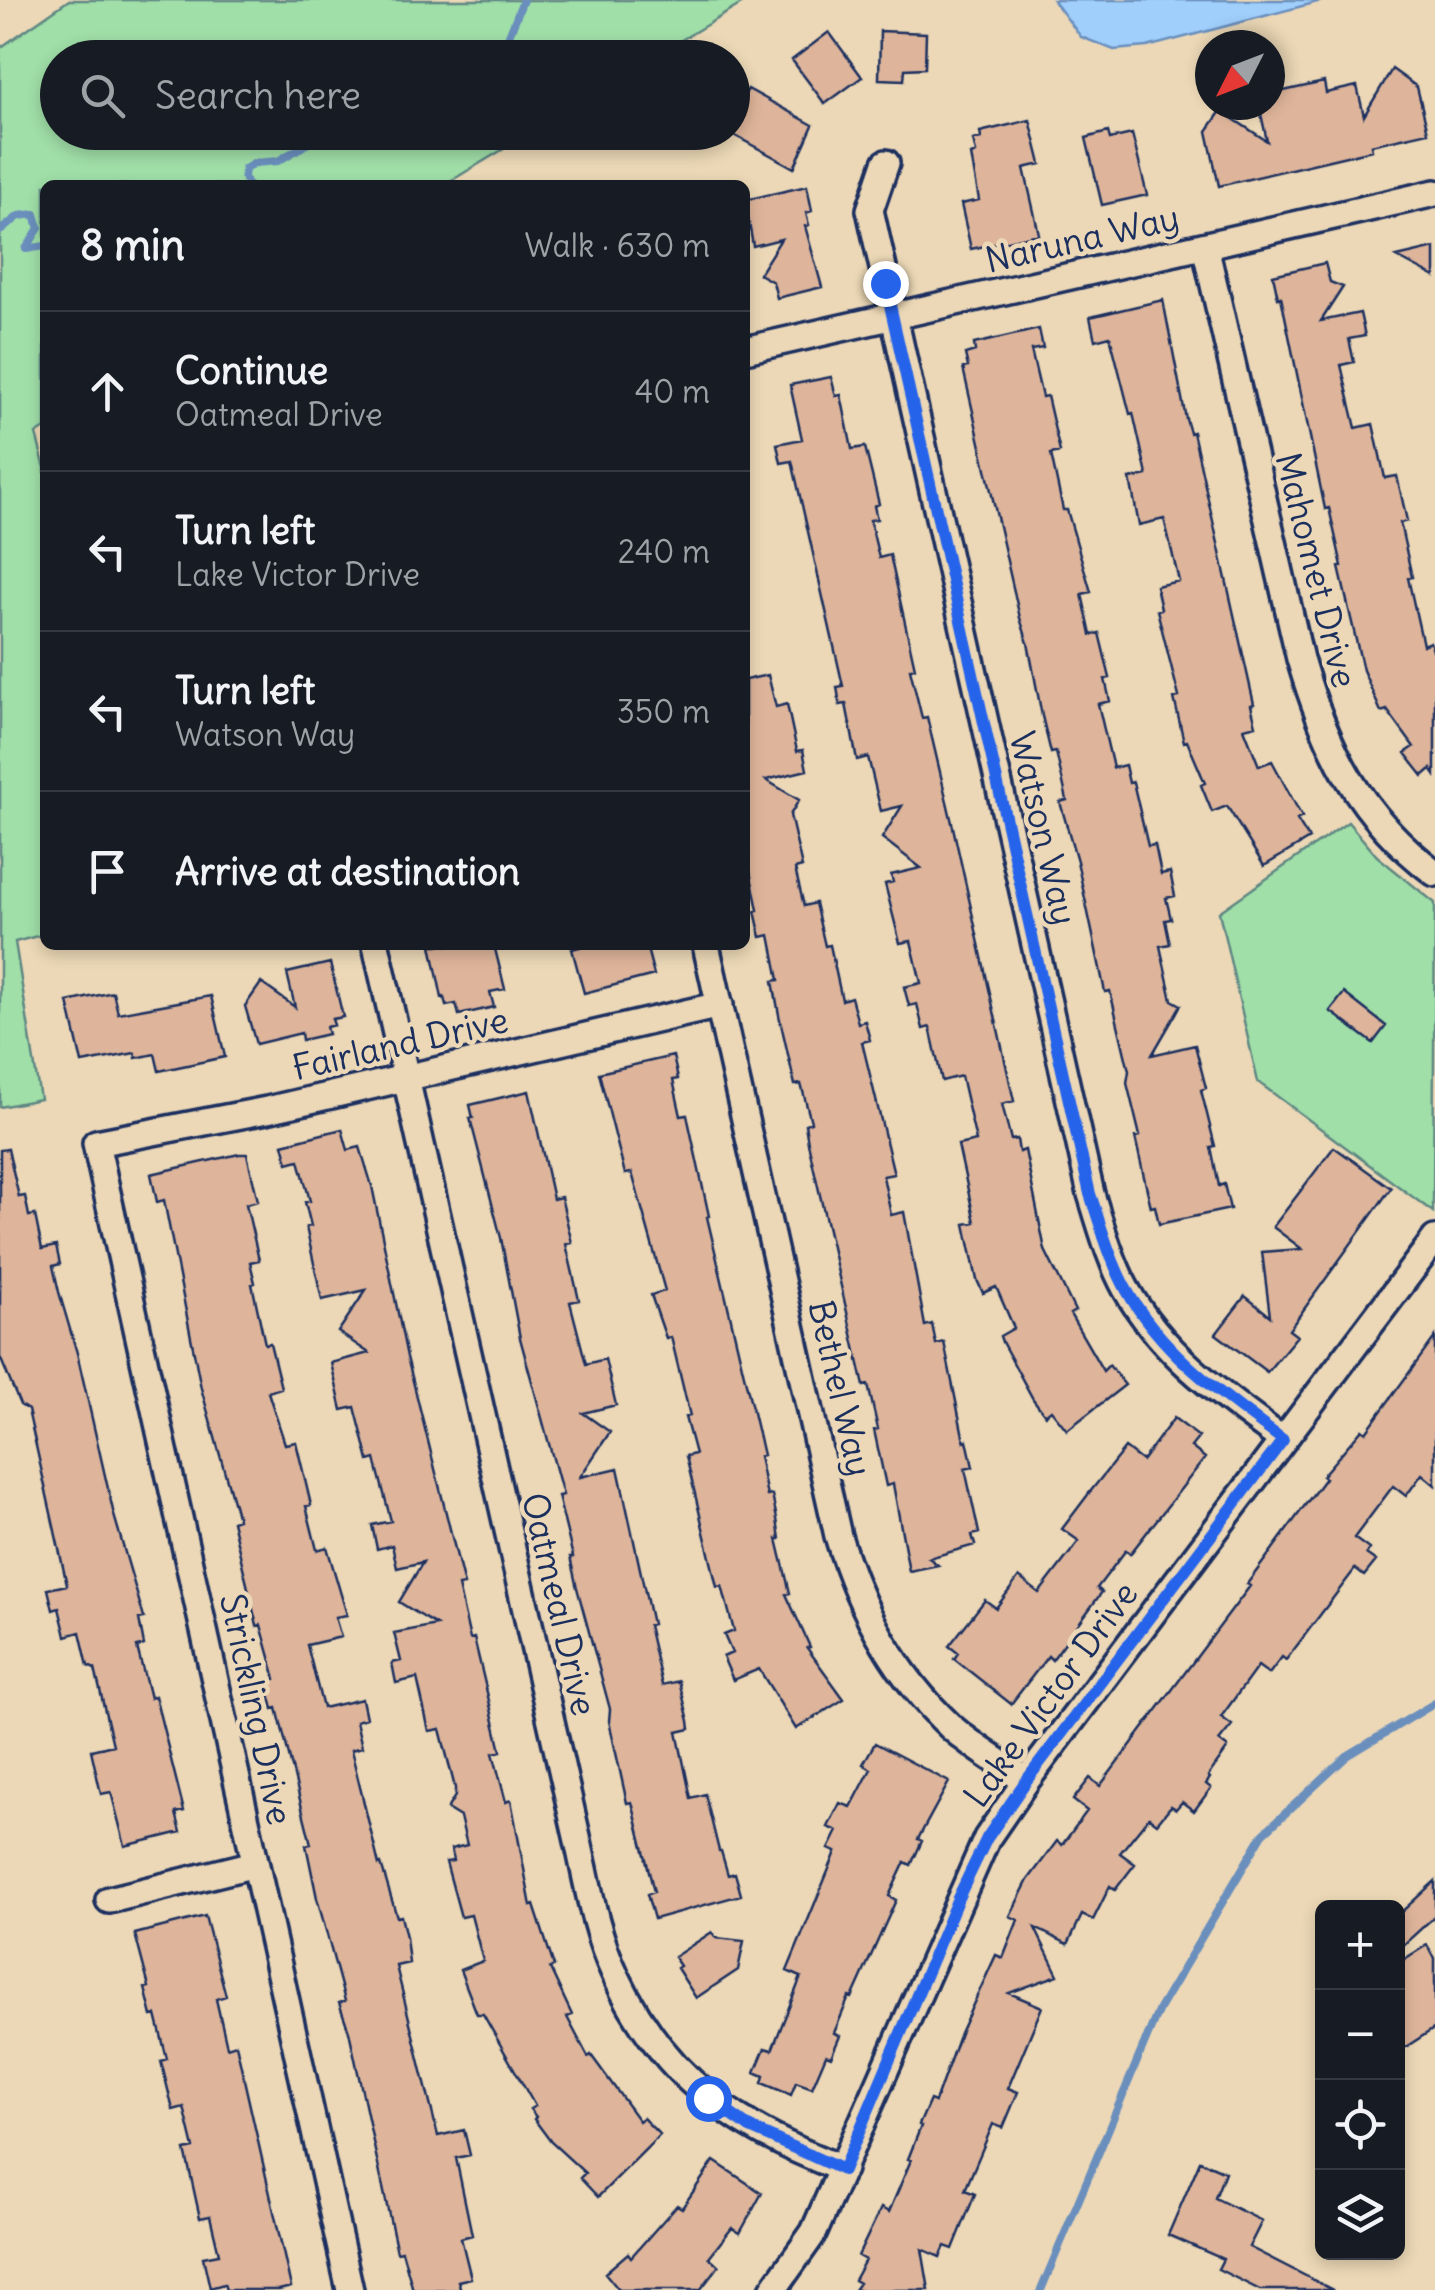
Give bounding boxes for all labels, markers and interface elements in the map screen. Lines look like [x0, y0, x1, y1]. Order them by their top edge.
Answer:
north arrow [1195, 30, 1285, 120]
search box [40, 40, 750, 150]
icon: search [75, 68, 130, 123]
text: Search here [155, 72, 361, 119]
street label: Naruna Way [981, 194, 1183, 282]
text: 8 min [80, 219, 185, 271]
text: Walk · 630 m [524, 225, 710, 266]
route end [863, 261, 909, 307]
text: Continue [175, 347, 328, 394]
icon: ahead [80, 364, 135, 419]
text: 40 m [635, 371, 710, 412]
text: Oatmeal Drive [175, 394, 383, 435]
street label: Mahomet Drive [1267, 448, 1367, 692]
text: Turn left [175, 507, 315, 554]
icon: left [80, 524, 135, 579]
text: 240 m [618, 531, 710, 572]
text: Lake Victor Drive [175, 554, 420, 595]
text: Turn left [175, 667, 315, 714]
icon: left [80, 684, 135, 739]
text: 350 m [617, 691, 710, 732]
text: Watson Way [175, 714, 355, 755]
street label: Watson Way [1000, 727, 1088, 929]
icon: arrive [80, 844, 135, 899]
text: Arrive at destination [175, 848, 520, 895]
street label: Fairland Drive [288, 997, 512, 1089]
street label: Bethel Way [799, 1296, 883, 1480]
street label: Oatmeal Drive [513, 1488, 607, 1720]
street label: Lake Victor Drive [953, 1573, 1147, 1815]
street label: Strickling Drive [211, 1589, 303, 1829]
map controls [1315, 1900, 1405, 2260]
button: + [1315, 1900, 1405, 1990]
button: − [1315, 1990, 1405, 2080]
route start [686, 2076, 732, 2122]
button: locate [1315, 2080, 1405, 2170]
button: layers [1315, 2170, 1405, 2260]

